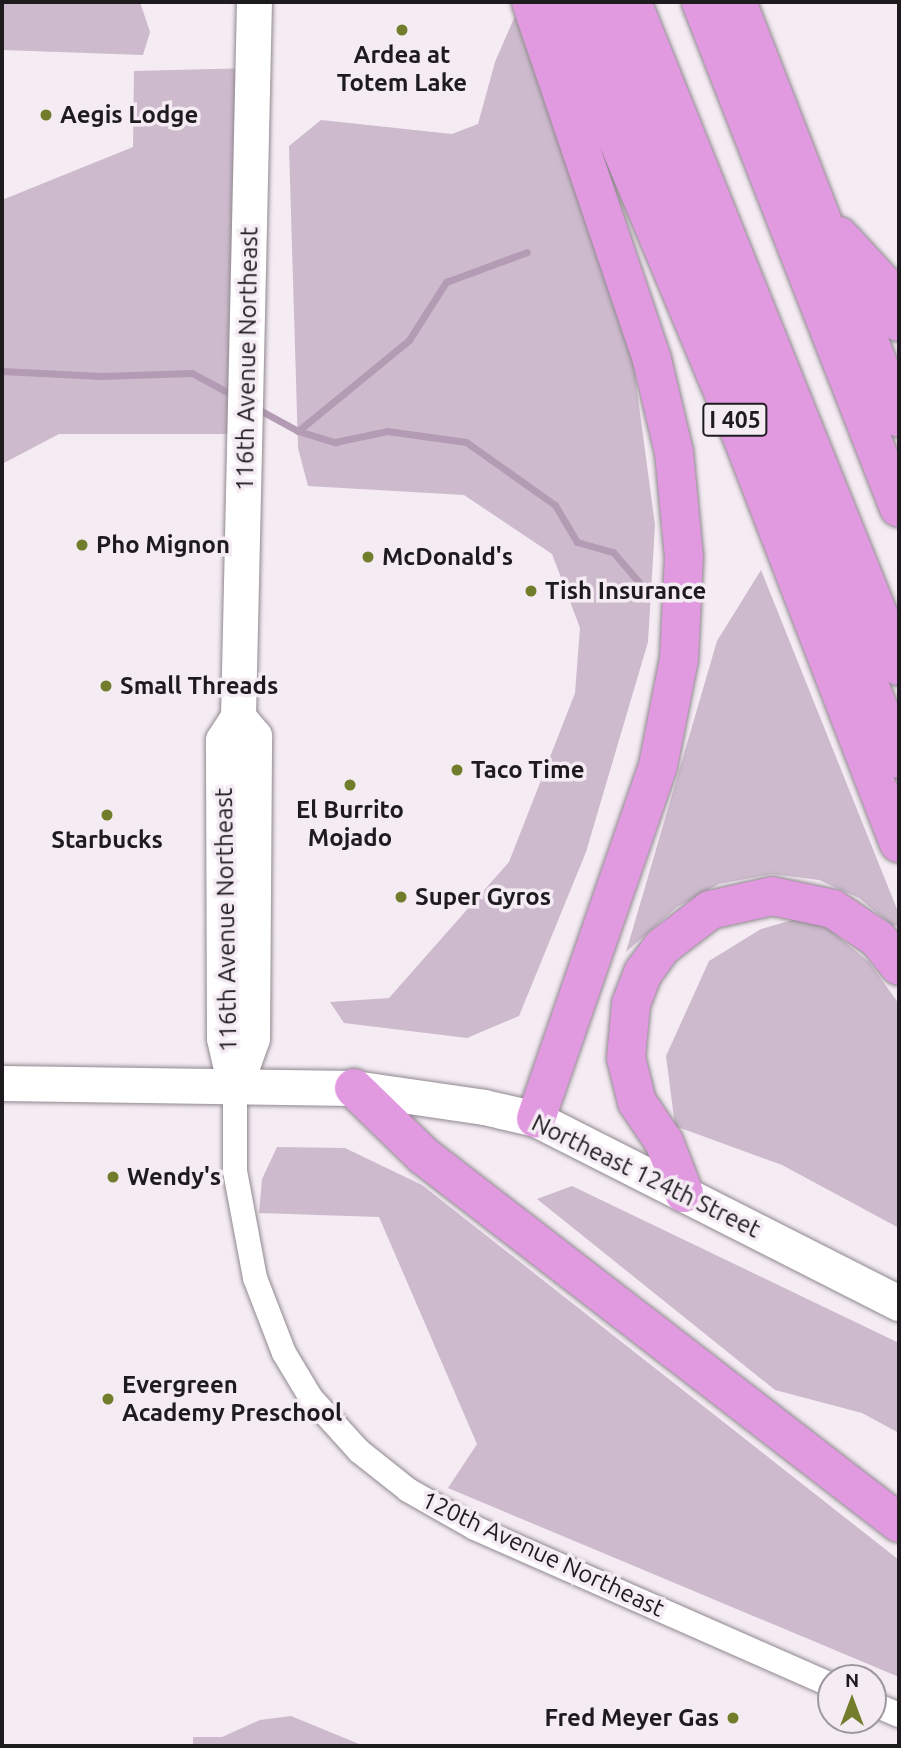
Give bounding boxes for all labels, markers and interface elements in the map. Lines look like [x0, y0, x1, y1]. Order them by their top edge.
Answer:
marker: Ardea at Totem Lake [394, 22, 410, 38]
place label: Ardea at Totem Lake [337, 41, 467, 97]
place label: Aegis Lodge [60, 101, 198, 129]
marker: Aegis Lodge [38, 107, 54, 123]
street label: 116th Avenue Northeast [230, 227, 264, 491]
road number: I 405 [702, 400, 768, 440]
place label: Pho Mignon [96, 531, 230, 559]
marker: Pho Mignon [74, 537, 90, 553]
place label: McDonald's [382, 543, 513, 571]
marker: McDonald's [360, 549, 376, 565]
place label: Tish Insurance [545, 577, 706, 605]
marker: Tish Insurance [523, 583, 539, 599]
place label: Small Threads [120, 672, 278, 700]
marker: Small Threads [98, 678, 114, 694]
place label: Taco Time [471, 756, 585, 784]
marker: Taco Time [449, 762, 465, 778]
marker: El Burrito Mojado [342, 777, 358, 793]
street label: 116th Avenue Northeast [209, 788, 243, 1052]
place label: El Burrito Mojado [296, 796, 404, 852]
marker: Starbucks [99, 807, 115, 823]
place label: Starbucks [51, 826, 163, 854]
place label: Super Gyros [415, 883, 551, 911]
marker: Super Gyros [393, 889, 409, 905]
street label: Northeast 124th Street [527, 1108, 765, 1244]
place label: Wendy's [127, 1163, 221, 1191]
marker: Wendy's [105, 1169, 121, 1185]
place label: Evergreen Academy Preschool [122, 1371, 342, 1427]
marker: Evergreen Academy Preschool [100, 1391, 116, 1407]
street label: 120th Avenue Northeast [417, 1485, 669, 1623]
north arrow [817, 1664, 887, 1734]
text: N [845, 1669, 859, 1691]
place label: Fred Meyer Gas [544, 1704, 719, 1732]
marker: Fred Meyer Gas [725, 1710, 741, 1726]

